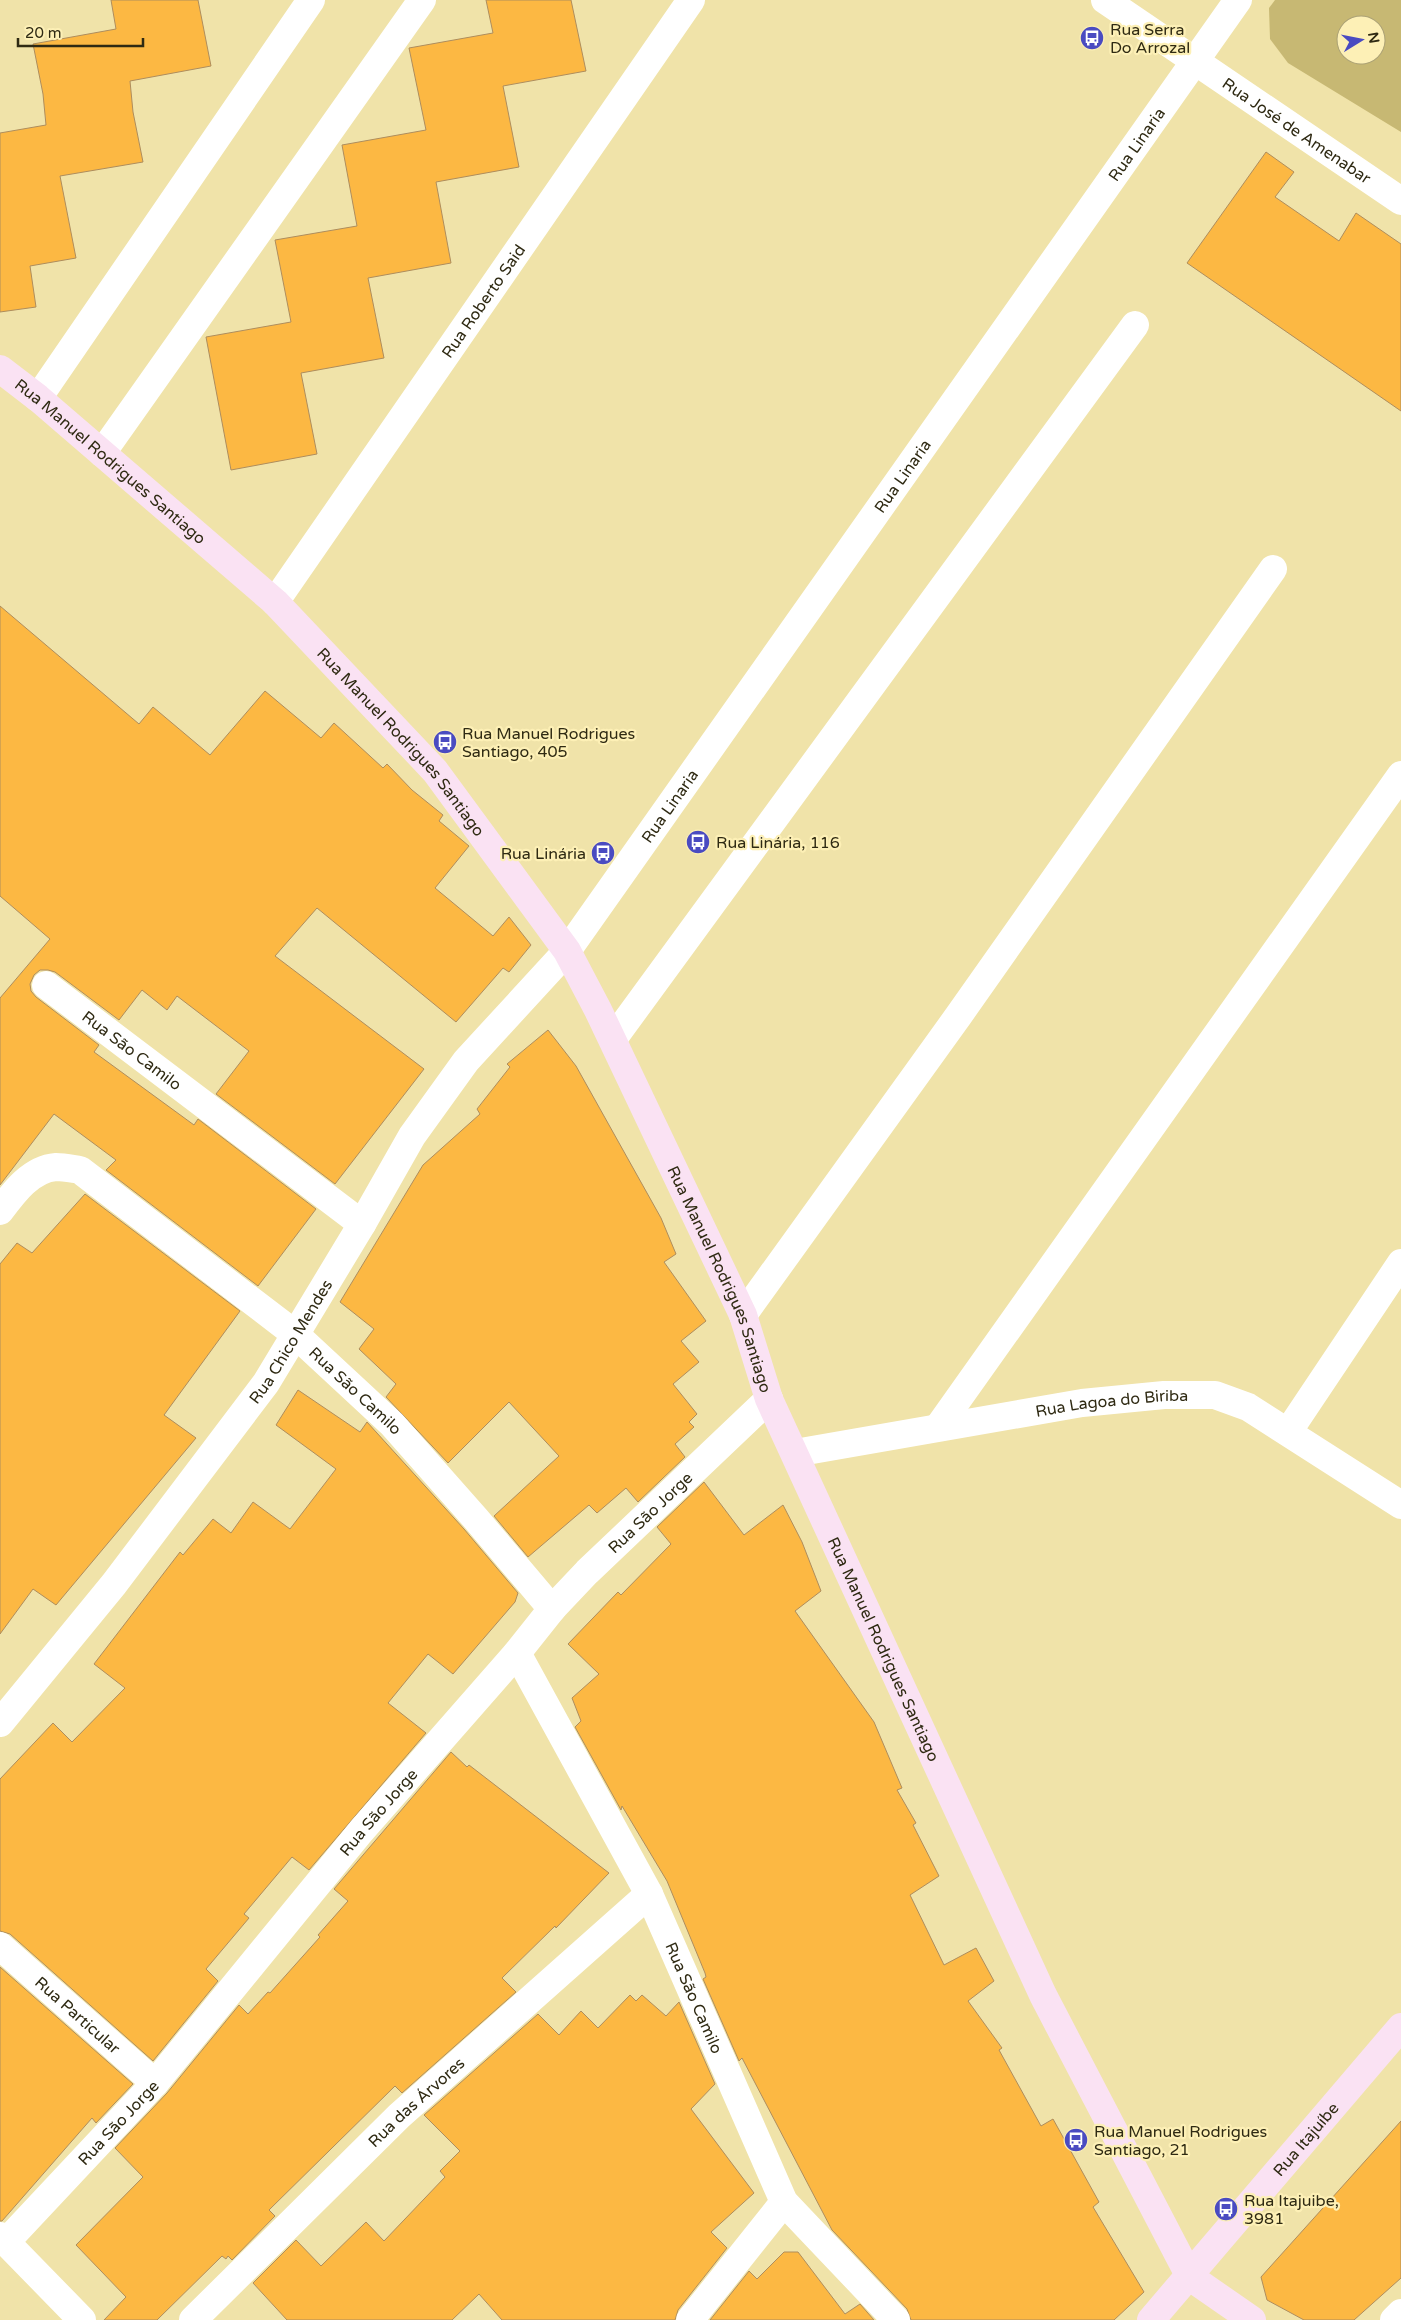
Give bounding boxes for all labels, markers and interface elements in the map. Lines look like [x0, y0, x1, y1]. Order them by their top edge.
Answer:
scale bar [18, 15, 142, 47]
north arrow [1336, 15, 1386, 65]
place label: Rua Serra Do Arrozal [1110, 20, 1190, 58]
text: 20 m [25, 24, 62, 42]
bus stop icon: Rua Serra Do Arrozal [1079, 25, 1105, 51]
text: N [1364, 31, 1383, 45]
street label: Rua José de Amenabar [1218, 74, 1375, 189]
street label: Rua Linaria [1104, 104, 1170, 185]
street label: Rua Roberto Said [438, 241, 530, 362]
street label: Rua Manuel Rodrigues Santiago [10, 375, 210, 549]
street label: Rua Linaria [870, 436, 936, 517]
street label: Rua Manuel Rodrigues Santiago [312, 644, 489, 841]
place label: Rua Manuel Rodrigues Santiago, 405 [462, 724, 635, 762]
bus stop icon: Rua Manuel Rodrigues Santiago, 405 [432, 729, 458, 755]
street label: Rua Linaria [637, 766, 703, 847]
bus stop icon: Rua Linária, 116 [685, 829, 711, 855]
place label: Rua Linária, 116 [716, 833, 840, 853]
bus stop icon: Rua Linária [590, 840, 616, 866]
place label: Rua Linária [501, 844, 586, 864]
street label: Rua São Camilo [78, 1007, 185, 1095]
street label: Rua Manuel Rodrigues Santiago [663, 1163, 775, 1395]
street label: Rua Chico Mendes [245, 1276, 337, 1408]
street label: Rua São Camilo [304, 1343, 406, 1439]
street label: Rua Lagoa do Biriba [1034, 1386, 1188, 1422]
street label: Rua São Jorge [604, 1468, 697, 1558]
street label: Rua Manuel Rodrigues Santiago [823, 1534, 943, 1765]
street label: Rua São Jorge [336, 1765, 422, 1860]
street label: Rua São Camilo [660, 1939, 727, 2057]
street label: Rua Particular [30, 1973, 125, 2059]
street label: Rua das Árvores [364, 2053, 469, 2152]
street label: Rua São Jorge [74, 2076, 164, 2170]
street label: Rua Itajuíbe [1269, 2099, 1343, 2181]
place label: Rua Manuel Rodrigues Santiago, 21 [1094, 2122, 1267, 2160]
bus stop icon: Rua Manuel Rodrigues Santiago, 21 [1063, 2127, 1089, 2153]
place label: Rua Itajuibe, 3981 [1244, 2191, 1339, 2229]
bus stop icon: Rua Itajuibe, 3981 [1213, 2196, 1239, 2222]

